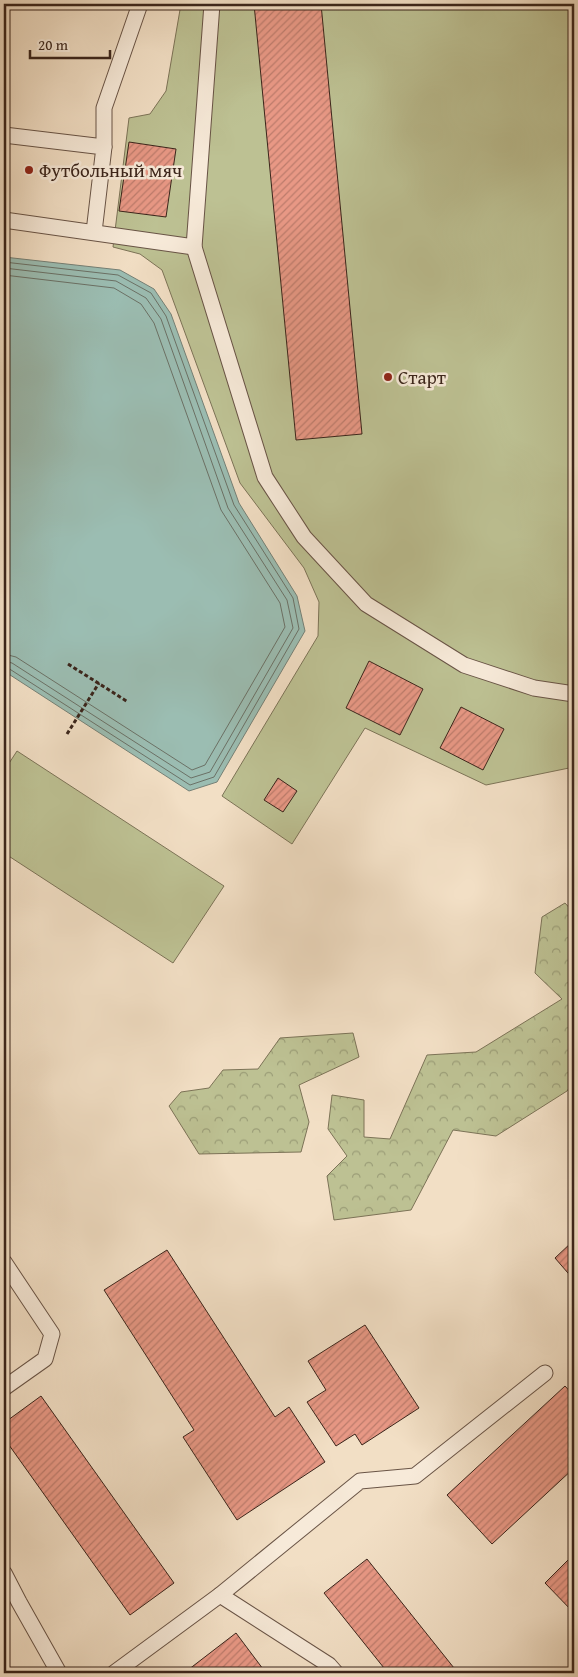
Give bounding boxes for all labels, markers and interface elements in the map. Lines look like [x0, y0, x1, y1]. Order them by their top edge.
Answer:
scale bar [30, 28, 110, 60]
text: 20 m [38, 34, 69, 55]
place label: Футбольный мяч [39, 156, 182, 184]
marker: Футбольный мяч [23, 164, 35, 176]
place label: Старт [398, 363, 447, 391]
marker: Старт [382, 371, 394, 383]

